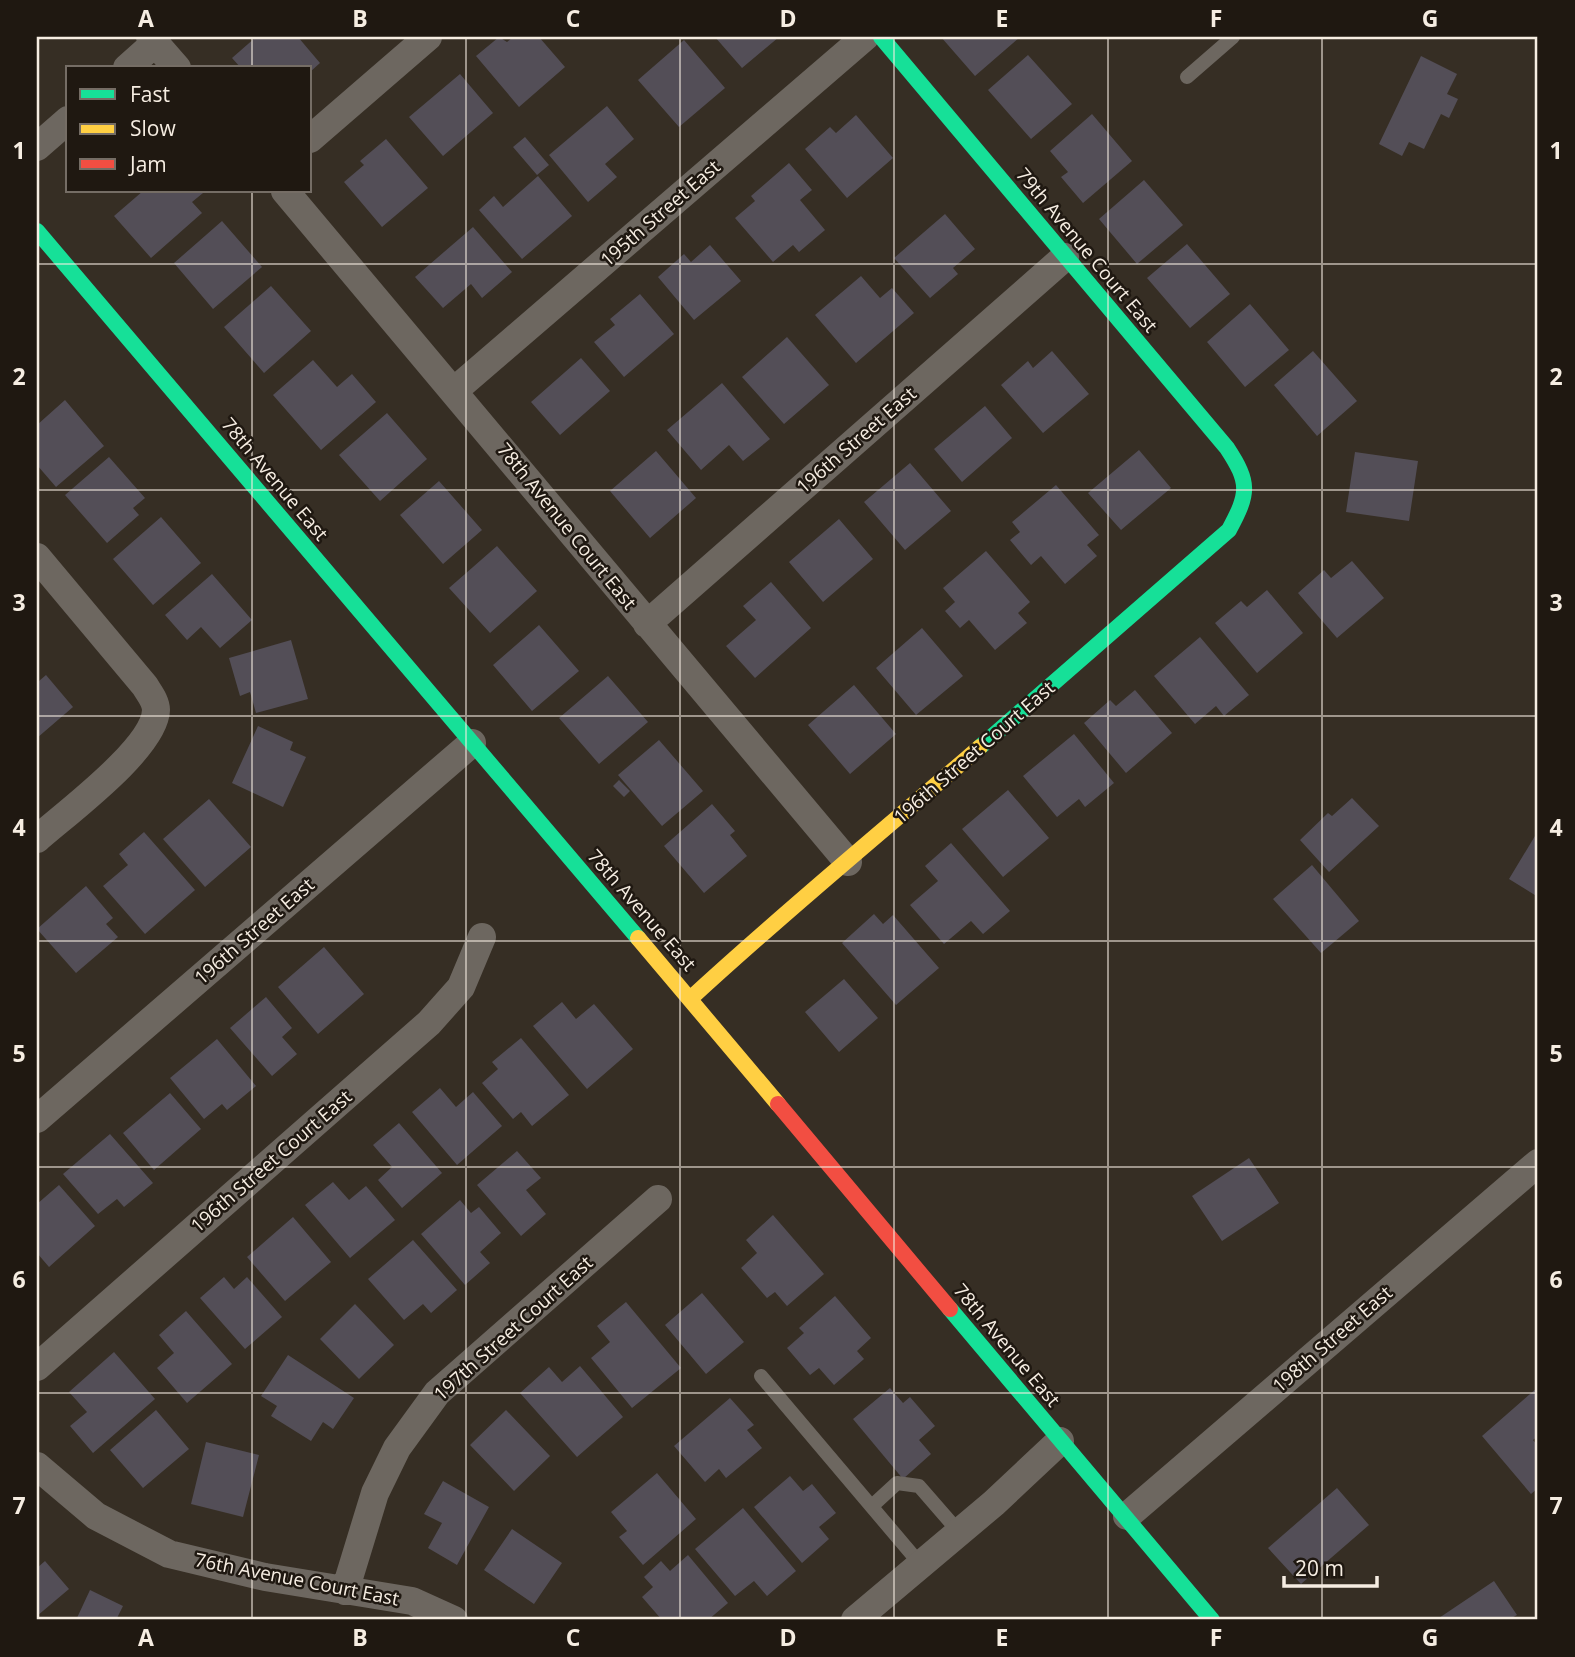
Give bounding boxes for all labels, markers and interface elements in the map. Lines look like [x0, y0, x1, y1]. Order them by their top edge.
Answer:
text: A [138, 2, 154, 34]
text: B [352, 2, 368, 34]
text: C [566, 2, 580, 34]
text: D [779, 2, 797, 34]
text: E [996, 2, 1008, 34]
text: F [1210, 2, 1222, 34]
text: G [1422, 2, 1438, 34]
legend [66, 66, 312, 192]
text: Fast [130, 80, 170, 108]
text: Slow [130, 114, 176, 142]
text: 1 [12, 134, 26, 166]
text: 1 [1549, 134, 1563, 166]
text: Jam [128, 150, 167, 178]
street label: 195th Street East [595, 154, 726, 272]
street label: 79th Avenue Court East [1010, 162, 1164, 338]
text: 2 [12, 360, 26, 392]
text: 2 [1549, 360, 1563, 392]
street label: 196th Street East [791, 381, 922, 499]
street label: 78th Avenue East [216, 412, 334, 546]
street label: 78th Avenue Court East [492, 437, 643, 615]
text: 3 [12, 586, 26, 618]
text: 3 [1549, 586, 1563, 618]
street label: 196th Street Court East [888, 675, 1060, 829]
text: 4 [12, 811, 26, 843]
text: 4 [1549, 811, 1563, 843]
street label: 78th Avenue East [582, 844, 702, 976]
street label: 196th Street East [189, 872, 320, 990]
text: 5 [12, 1037, 26, 1069]
text: 5 [1549, 1037, 1563, 1069]
street label: 196th Street Court East [185, 1084, 357, 1238]
street label: 197th Street Court East [428, 1249, 598, 1406]
text: 6 [12, 1263, 26, 1295]
text: 6 [1549, 1263, 1563, 1295]
street label: 78th Avenue East [948, 1278, 1066, 1412]
street label: 198th Street East [1267, 1280, 1398, 1398]
text: 7 [12, 1489, 26, 1521]
text: 7 [1549, 1489, 1563, 1521]
scale bar [1284, 1545, 1377, 1589]
street label: 76th Avenue Court East [193, 1546, 402, 1612]
text: 20 m [1295, 1554, 1344, 1582]
text: A [138, 1621, 154, 1653]
text: B [352, 1621, 368, 1653]
text: C [566, 1621, 580, 1653]
text: D [779, 1621, 797, 1653]
text: E [996, 1621, 1008, 1653]
text: F [1210, 1621, 1222, 1653]
text: G [1422, 1621, 1438, 1653]

